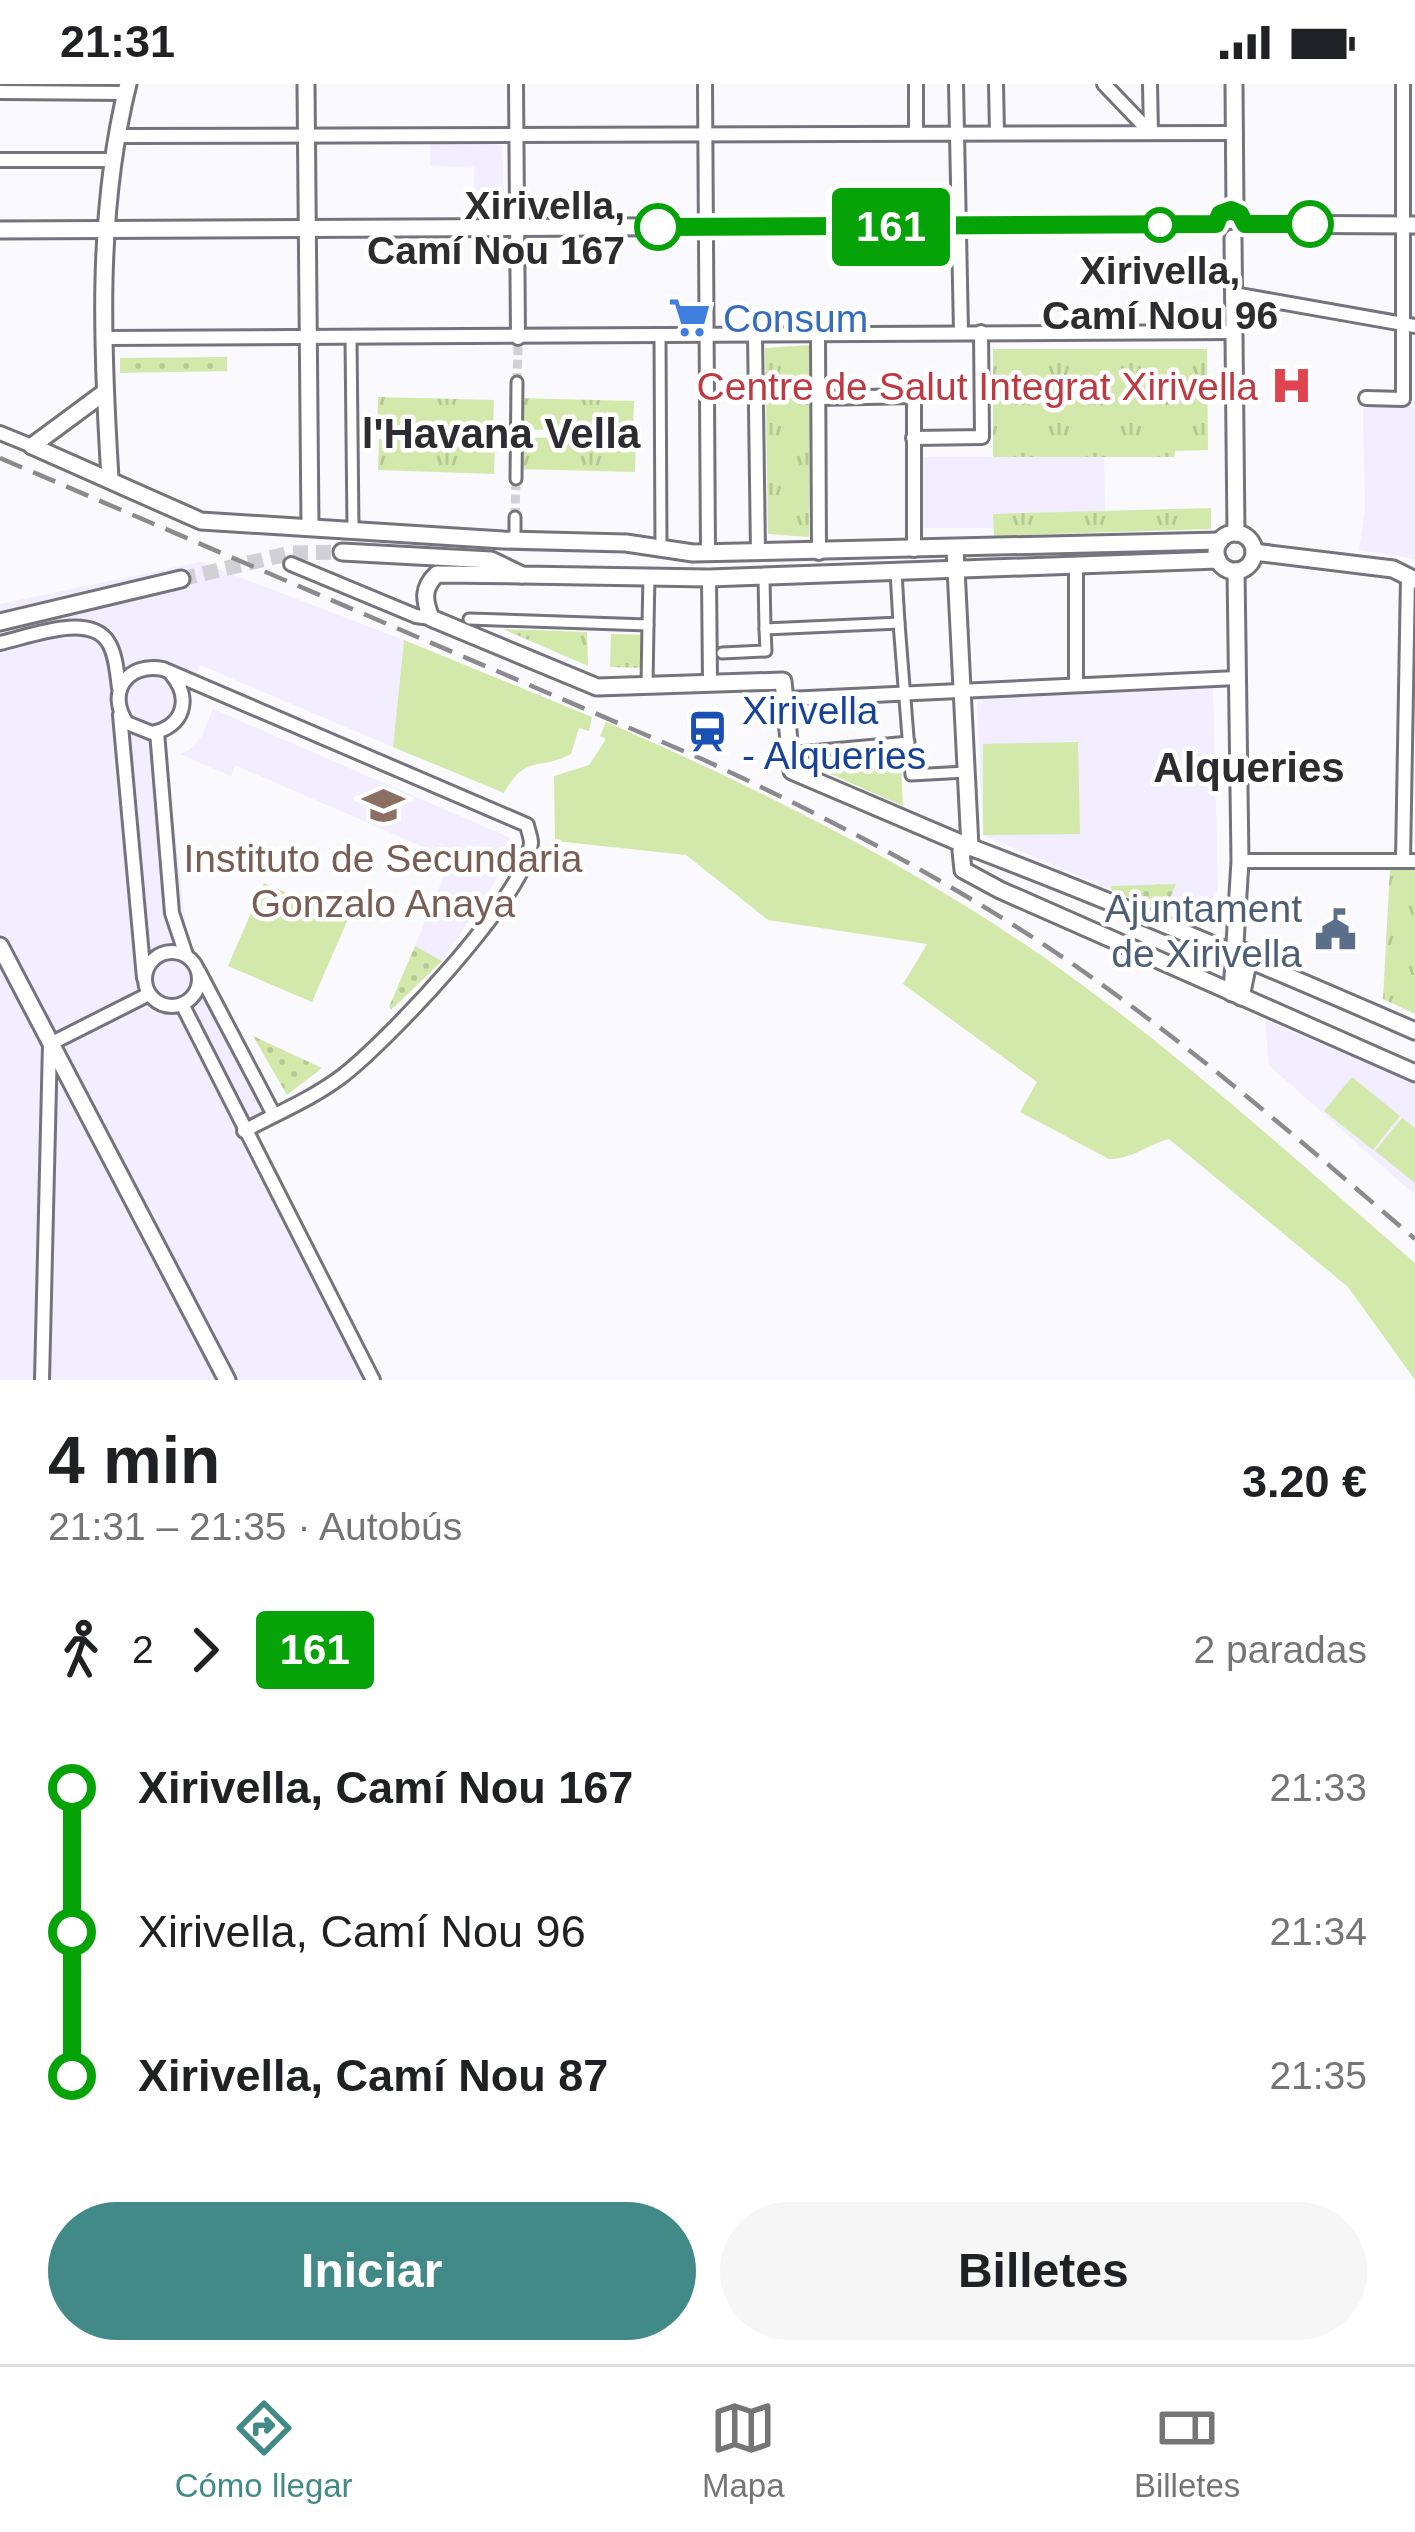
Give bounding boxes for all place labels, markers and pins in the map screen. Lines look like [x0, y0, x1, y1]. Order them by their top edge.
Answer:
place label: Xirivella, Camí Nou 167 [367, 184, 625, 272]
unlabelled marker [1288, 202, 1332, 246]
marker: Xirivella, Camí Nou 167 [636, 205, 680, 249]
marker: Xirivella, Camí Nou 96 [1144, 209, 1176, 241]
place label: Xirivella, Camí Nou 96 [1042, 249, 1278, 337]
supermarket icon: Consum [666, 295, 712, 341]
place label: Consum [723, 297, 868, 340]
hospital icon: Centre de Salut Integrat Xirivella [1269, 363, 1315, 409]
place label: Centre de Salut Integrat Xirivella [697, 365, 1258, 408]
place label: Xirivella - Alqueries [742, 689, 926, 777]
station icon: Xirivella - Alqueries [685, 709, 731, 755]
school or university icon: Instituto de Secundaria Gonzalo Anaya [360, 783, 406, 829]
place label: Instituto de Secundaria Gonzalo Anaya [184, 837, 583, 925]
place label: Ajuntament de Xirivella [1105, 887, 1302, 975]
public building icon: Ajuntament de Xirivella [1313, 907, 1359, 953]

